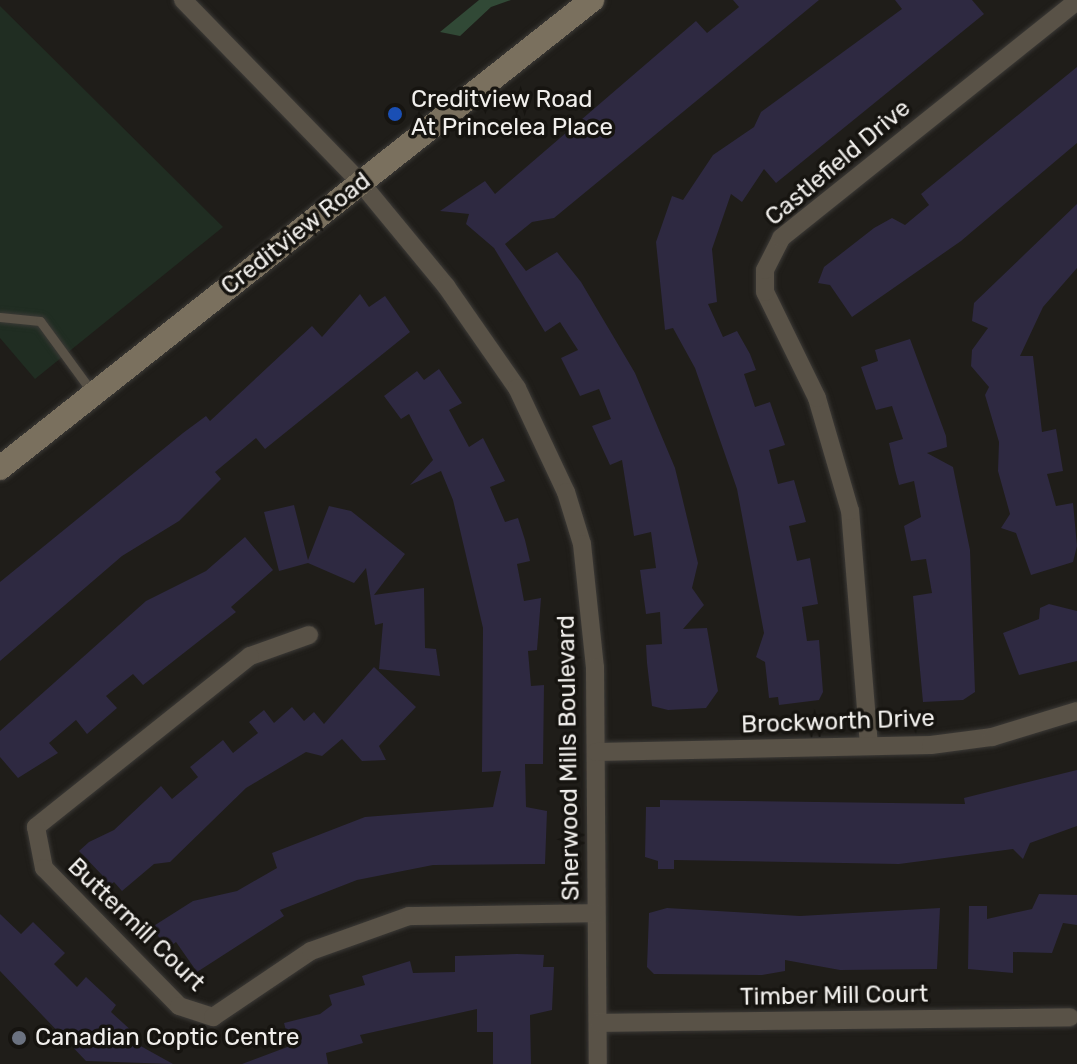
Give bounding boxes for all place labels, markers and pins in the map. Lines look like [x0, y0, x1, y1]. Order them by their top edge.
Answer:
place label: Creditview Road At Princelea Place [411, 86, 613, 142]
marker: Creditview Road At Princelea Place [386, 105, 404, 123]
place label: Canadian Coptic Centre [35, 1024, 300, 1052]
marker: Canadian Coptic Centre [10, 1029, 28, 1047]

